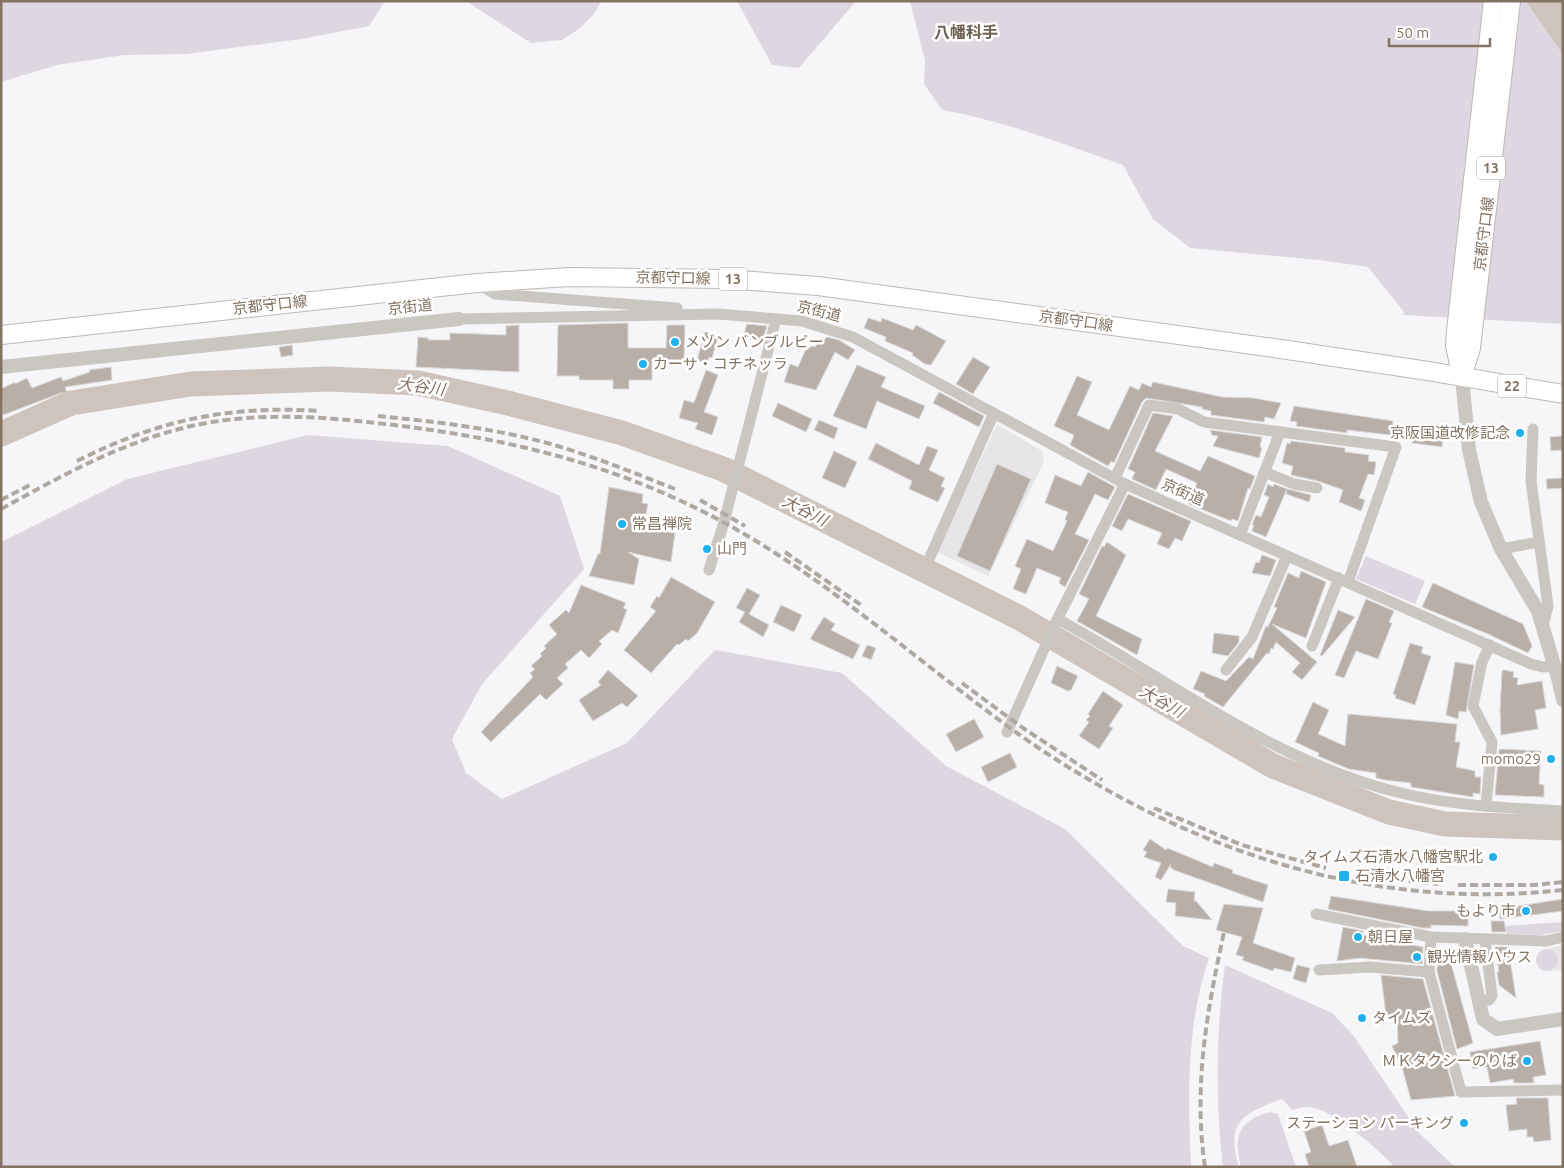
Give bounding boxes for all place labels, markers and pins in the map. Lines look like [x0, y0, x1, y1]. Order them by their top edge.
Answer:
place label: メゾン バンブルビー [685, 333, 824, 350]
marker: メゾン バンブルビー [669, 336, 681, 348]
place label: カーサ・コチネッラ [653, 355, 788, 372]
marker: カーサ・コチネッラ [637, 358, 649, 370]
place label: 京阪国道改修記念 [1390, 424, 1510, 441]
marker: 京阪国道改修記念 [1514, 427, 1526, 439]
place label: 常昌禅院 [632, 515, 692, 532]
marker: 常昌禅院 [616, 518, 628, 530]
place label: 山門 [717, 540, 747, 557]
marker: 山門 [701, 543, 713, 555]
place label: momo29 [1481, 750, 1541, 767]
marker: momo29 [1545, 753, 1557, 765]
place label: タイムズ石清水八幡宮駅北 [1303, 848, 1483, 865]
marker: タイムズ石清水八幡宮駅北 [1487, 851, 1499, 863]
place label: 石清水八幡宮 [1355, 867, 1445, 884]
marker: 石清水八幡宮 [1337, 869, 1351, 883]
place label: もより市 [1456, 902, 1516, 919]
marker: もより市 [1520, 905, 1532, 917]
place label: 朝日屋 [1368, 928, 1413, 945]
marker: 朝日屋 [1352, 931, 1364, 943]
place label: 観光情報ハウス [1427, 948, 1532, 965]
marker: 観光情報ハウス [1411, 951, 1423, 963]
place label: タイムズ [1372, 1009, 1432, 1026]
marker: タイムズ [1356, 1012, 1368, 1024]
place label: ＭＫタクシーのりば [1382, 1052, 1517, 1069]
marker: ＭＫタクシーのりば [1521, 1055, 1533, 1067]
place label: ステーション パーキング [1286, 1114, 1454, 1131]
marker: ステーション パーキング [1458, 1117, 1470, 1129]

